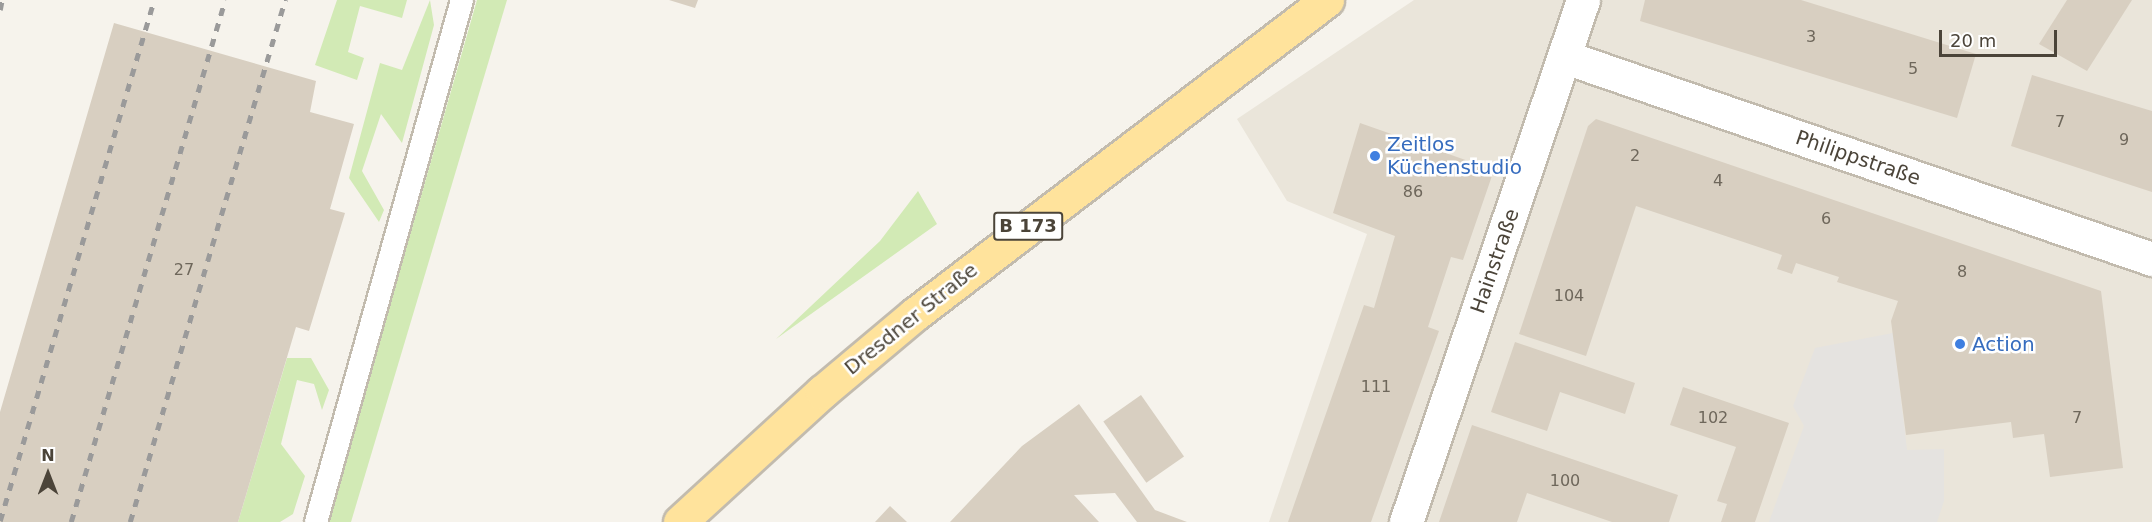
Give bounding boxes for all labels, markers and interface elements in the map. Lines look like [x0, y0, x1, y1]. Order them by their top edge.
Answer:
scale bar [1942, 18, 2060, 56]
house number: 3 [1806, 27, 1816, 47]
text: 20 m [1950, 30, 1996, 51]
house number: 5 [1908, 59, 1918, 79]
house number: 7 [2055, 112, 2065, 132]
street label: Philippstraße [1792, 125, 1924, 191]
house number: 9 [2119, 130, 2129, 150]
place label: Zeitlos Küchenstudio [1387, 132, 1522, 179]
house number: 2 [1630, 146, 1640, 166]
marker: Zeitlos Küchenstudio [1368, 149, 1382, 163]
house number: 4 [1713, 171, 1723, 191]
house number: 86 [1403, 182, 1423, 202]
street label: Hainstraße [1466, 205, 1524, 317]
house number: 6 [1821, 209, 1831, 229]
road number: B 173 [992, 211, 1064, 241]
street label: Dresdner Straße [840, 258, 982, 380]
house number: 27 [174, 260, 194, 280]
house number: 8 [1957, 262, 1967, 282]
house number: 104 [1554, 286, 1584, 306]
place label: Action [1972, 332, 2035, 356]
marker: Action [1953, 337, 1967, 351]
house number: 111 [1361, 377, 1391, 397]
house number: 102 [1698, 408, 1728, 428]
house number: 7 [2072, 408, 2082, 428]
north arrow [18, 444, 78, 504]
text: N [41, 446, 55, 465]
house number: 100 [1550, 471, 1580, 491]

